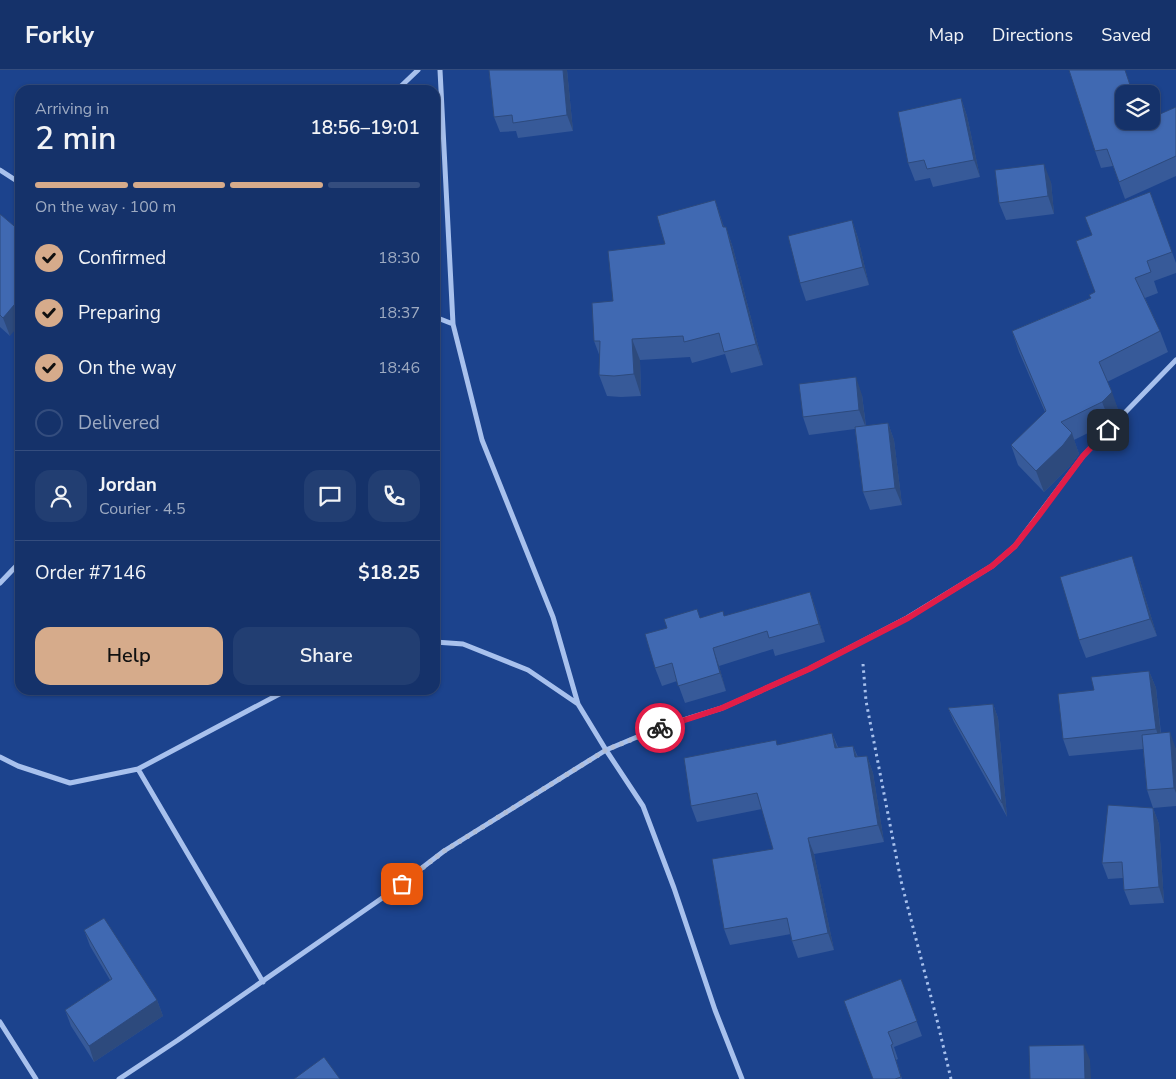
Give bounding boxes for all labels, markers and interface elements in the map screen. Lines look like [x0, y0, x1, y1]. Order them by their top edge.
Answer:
text: Forkly [25, 19, 94, 51]
text: Map [929, 23, 964, 47]
text: Directions [992, 23, 1073, 47]
text: Saved [1101, 23, 1151, 47]
map controls [1115, 85, 1160, 130]
button: layers [1115, 85, 1160, 130]
text: Arriving in [35, 98, 109, 120]
text: 18:56–19:01 [310, 115, 420, 141]
text: 2 min [35, 117, 117, 160]
text: On the way · 100 m [35, 196, 176, 218]
icon: check [35, 244, 63, 272]
text: Confirmed [78, 245, 166, 271]
text: 18:30 [378, 247, 420, 269]
icon: check [35, 299, 63, 327]
text: Preparing [78, 300, 161, 326]
text: 18:37 [378, 302, 420, 324]
icon: check [35, 354, 63, 382]
text: On the way [78, 355, 176, 381]
text: 18:46 [378, 357, 420, 379]
pin [1087, 409, 1129, 451]
text: Delivered [78, 410, 160, 436]
icon: home [1094, 416, 1122, 444]
button: person [35, 470, 87, 522]
button: chat [304, 470, 356, 522]
button: phone [368, 470, 420, 522]
text: Jordan [99, 472, 157, 498]
text: Courier · 4.5 [99, 498, 185, 520]
text: Order #7146 [35, 560, 146, 586]
text: $18.25 [358, 560, 420, 586]
button: Help [35, 627, 223, 685]
button: Share [233, 627, 420, 685]
courier [635, 703, 685, 753]
icon: bike [646, 714, 674, 742]
pin [381, 863, 423, 905]
icon: bag [388, 870, 416, 898]

